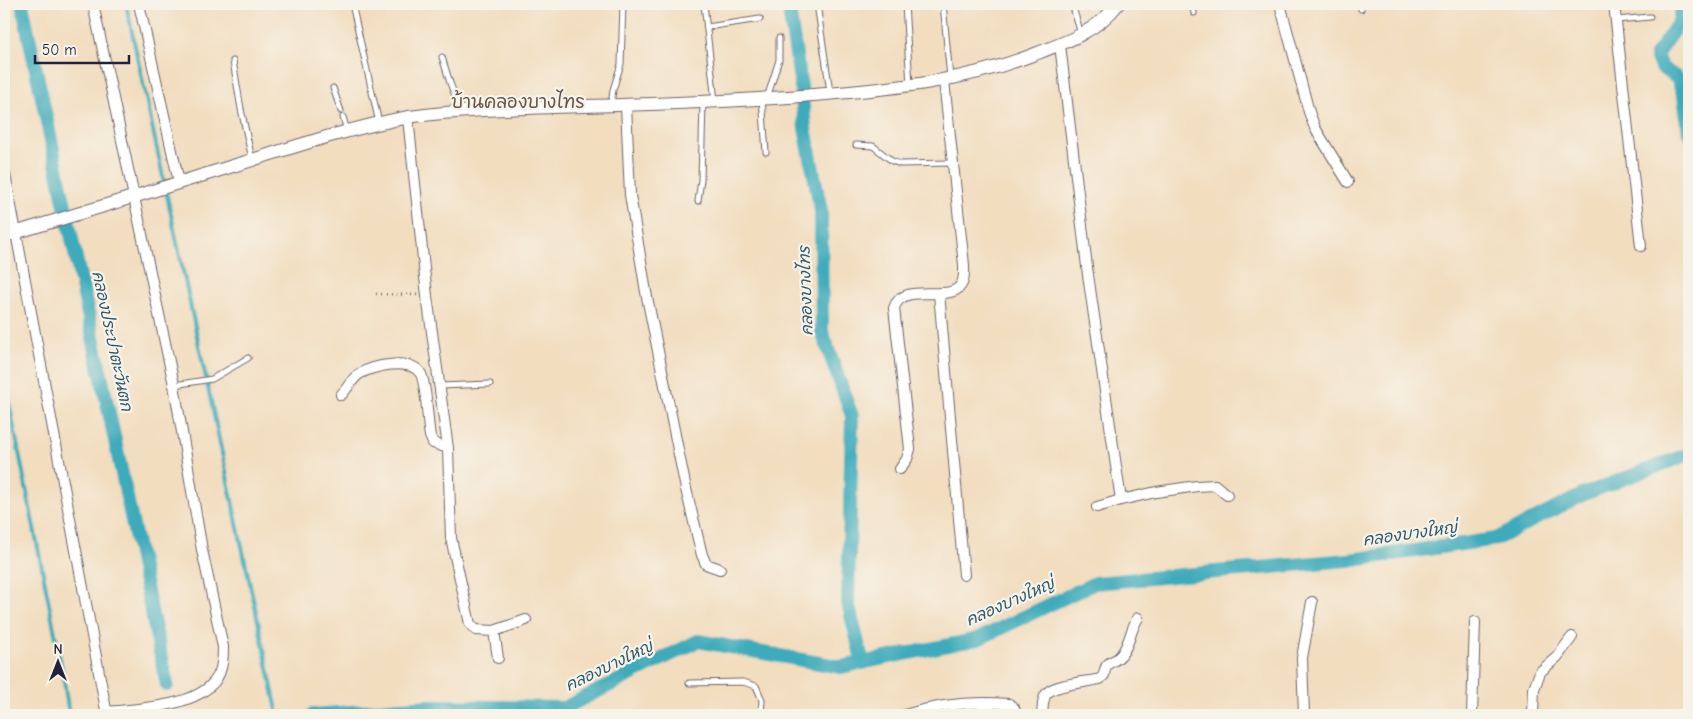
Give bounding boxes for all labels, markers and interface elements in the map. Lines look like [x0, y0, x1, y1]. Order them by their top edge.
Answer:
scale bar [35, 32, 129, 64]
text: 50 m [42, 41, 77, 59]
district label: บ้านคลองบางไทร [451, 89, 585, 113]
water label: คลองบางไทร [793, 244, 817, 336]
water label: คลองประปาตะวันตก [88, 269, 137, 413]
water label: คลองบางใหญ่ [1361, 516, 1461, 550]
water label: คลองบางใหญ่ [962, 571, 1060, 630]
water label: คลองบางใหญ่ [561, 634, 658, 695]
north arrow [32, 636, 82, 686]
text: N [53, 641, 63, 658]

